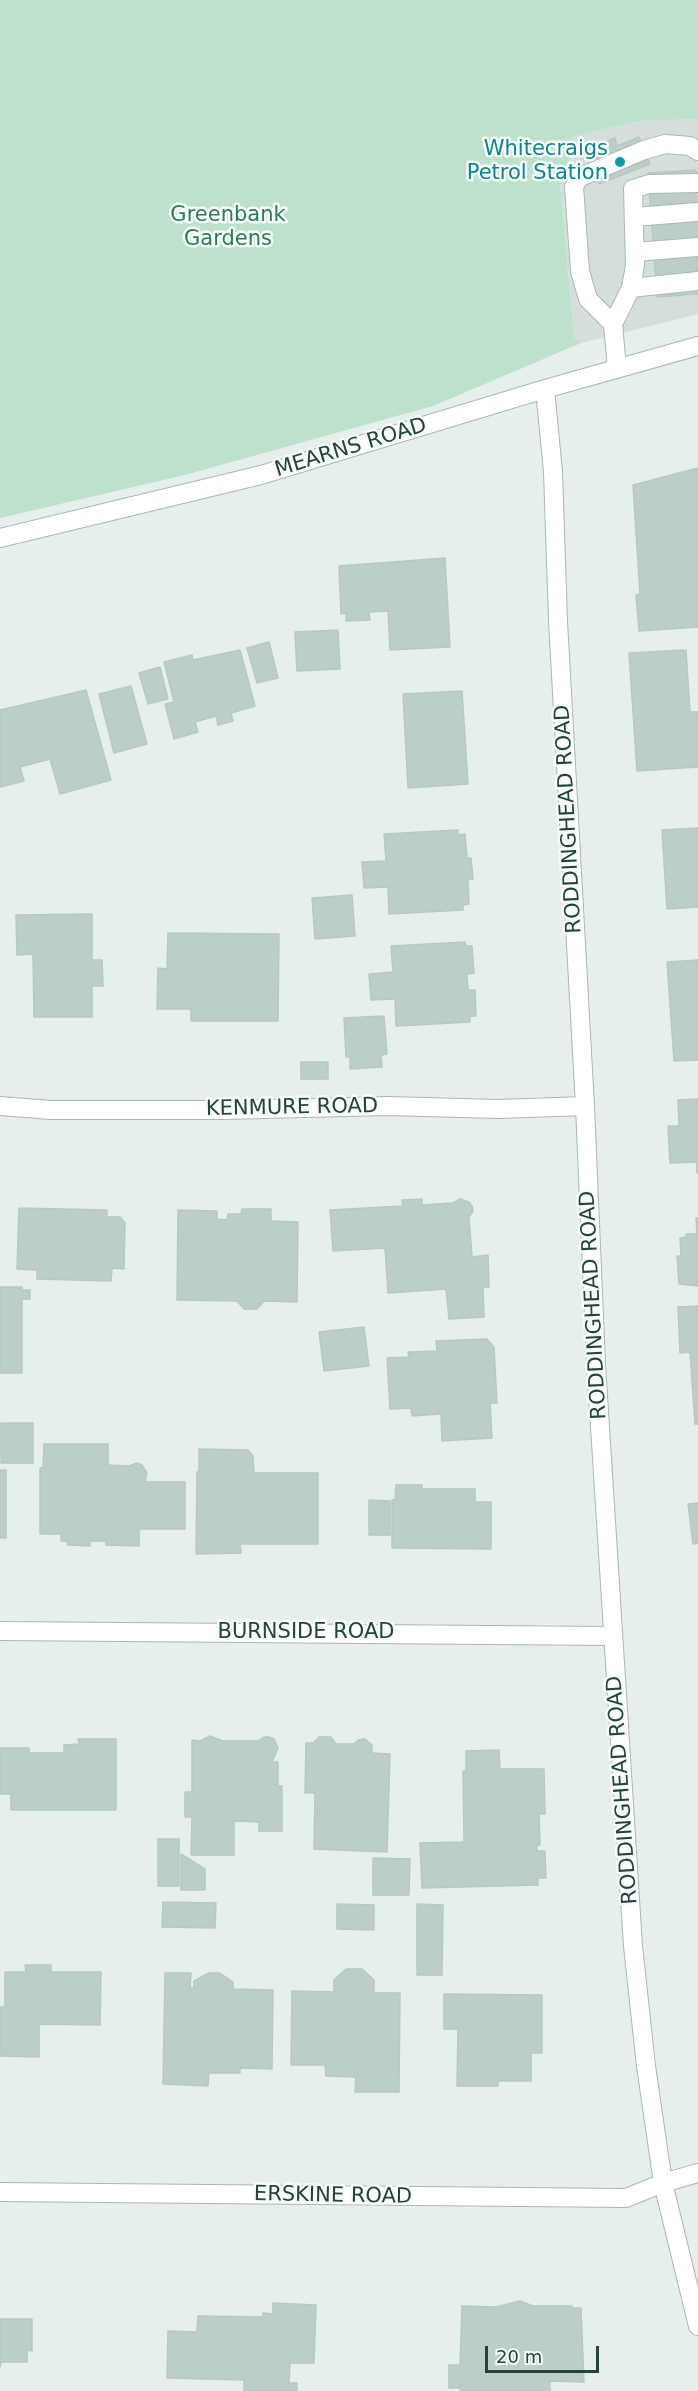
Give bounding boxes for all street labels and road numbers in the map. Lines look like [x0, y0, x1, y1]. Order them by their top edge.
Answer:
street label: MEARNS ROAD [272, 413, 430, 483]
street label: RODDINGHEAD ROAD [550, 704, 588, 934]
street label: KENMURE ROAD [206, 1094, 378, 1122]
street label: RODDINGHEAD ROAD [575, 1190, 613, 1420]
street label: BURNSIDE ROAD [217, 1620, 395, 1646]
street label: RODDINGHEAD ROAD [602, 1675, 644, 1905]
street label: ERSKINE ROAD [254, 2182, 412, 2210]

